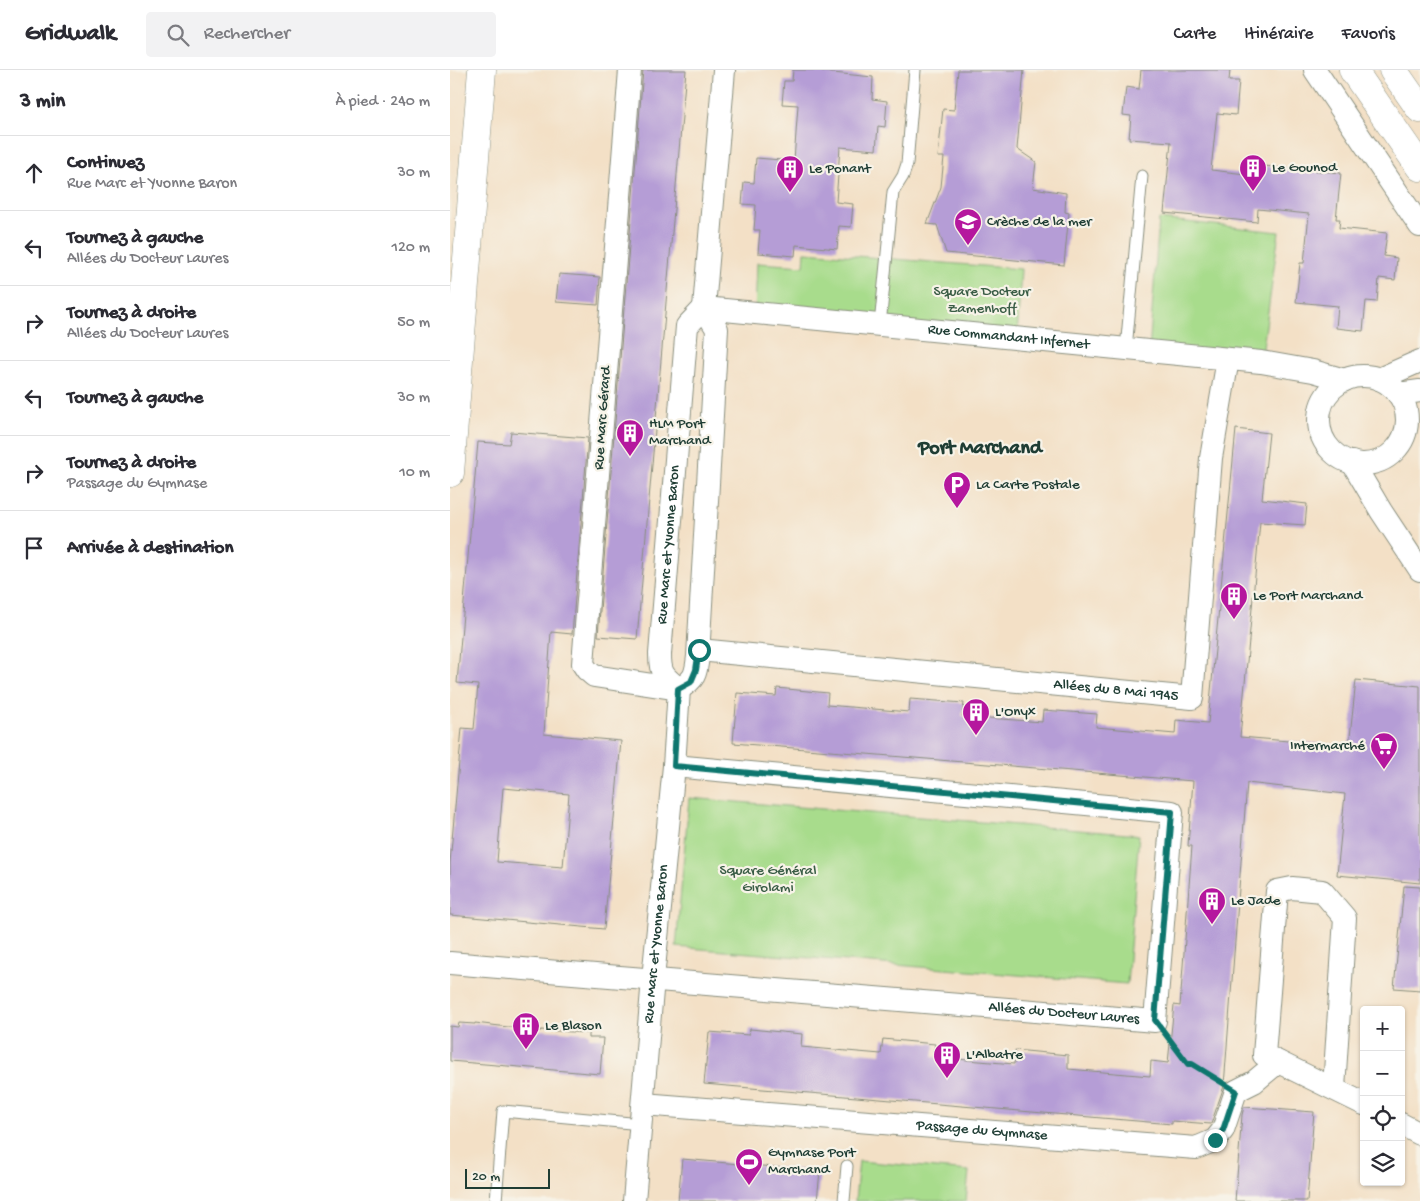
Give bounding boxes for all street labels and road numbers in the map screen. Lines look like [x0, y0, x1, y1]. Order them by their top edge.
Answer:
street label: Rue Commandant Infernet [927, 321, 1092, 354]
street label: Rue Marc Gérard [590, 364, 616, 470]
street label: Rue Marc et Yvonne Baron [653, 464, 685, 625]
street label: Allées du 8 Mai 1945 [1053, 676, 1179, 706]
street label: Rue Marc et Yvonne Baron [640, 864, 673, 1024]
street label: Allées du Docteur Laures [988, 998, 1141, 1029]
street label: Passage du Gymnase [915, 1117, 1048, 1145]

